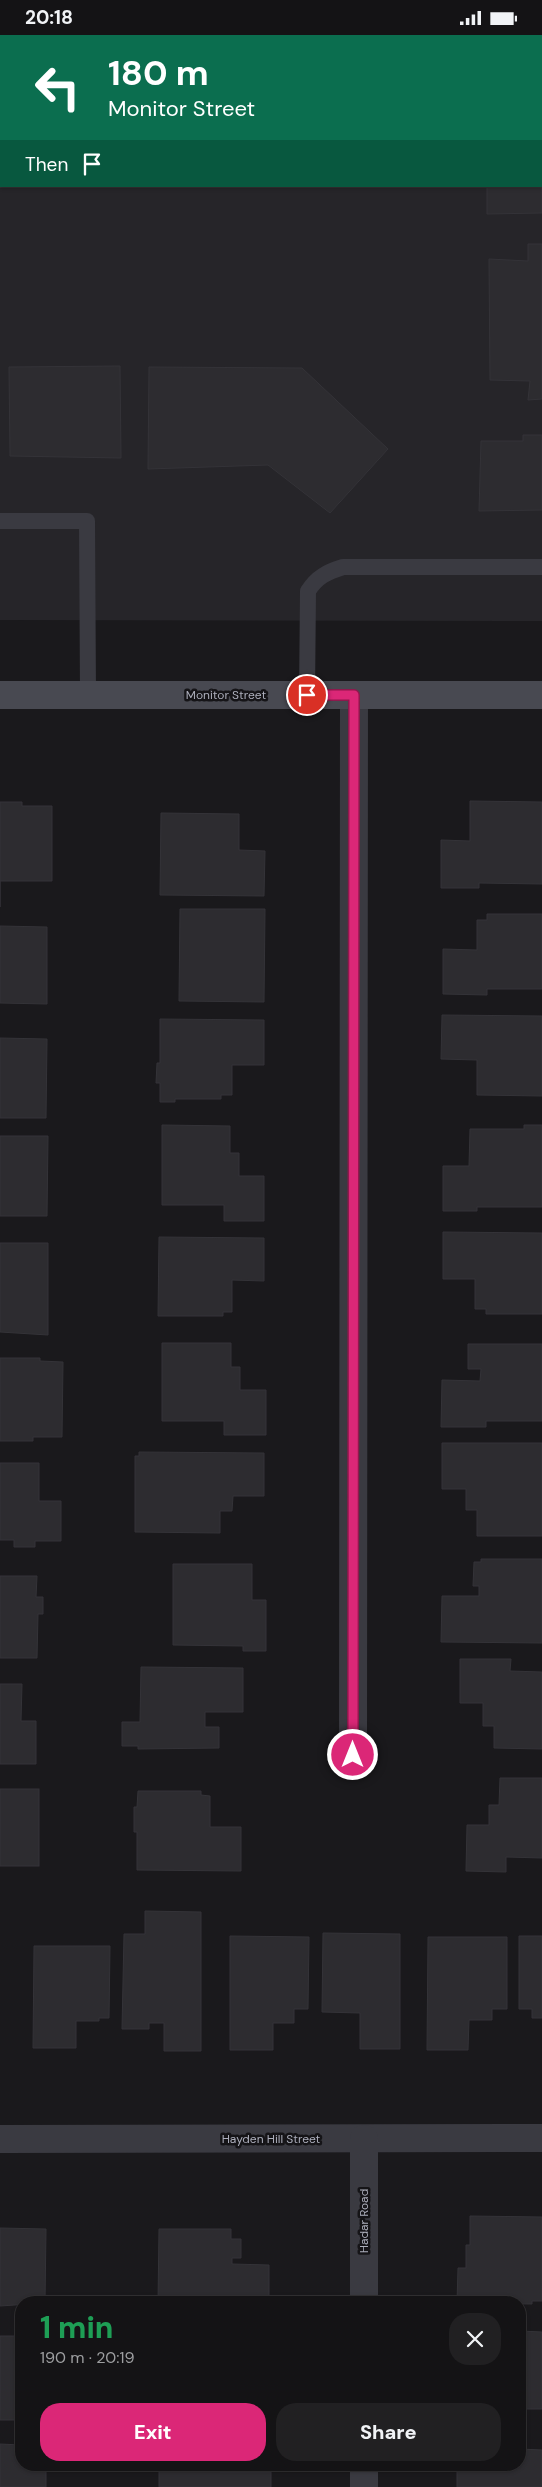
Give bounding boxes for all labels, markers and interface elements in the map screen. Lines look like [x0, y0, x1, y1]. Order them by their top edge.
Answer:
text: 20:18 [25, 5, 73, 30]
text: 180 m [108, 50, 209, 96]
icon: left [25, 55, 90, 120]
text: Monitor Street [108, 94, 255, 123]
icon: arrive [78, 150, 106, 178]
text: Then [25, 152, 68, 177]
pin [286, 674, 328, 716]
icon: arrive [293, 681, 321, 709]
street label: Monitor Street [186, 687, 266, 703]
position arrow [326, 1728, 378, 1780]
street label: Hayden Hill Street [222, 2131, 321, 2147]
street label: Hadar Road [356, 2189, 372, 2253]
text: 1 min [40, 2308, 113, 2347]
button: close [449, 2313, 501, 2365]
text: 190 m · 20:19 [40, 2347, 134, 2368]
button: Exit [40, 2403, 266, 2461]
button: Share [276, 2403, 501, 2461]

